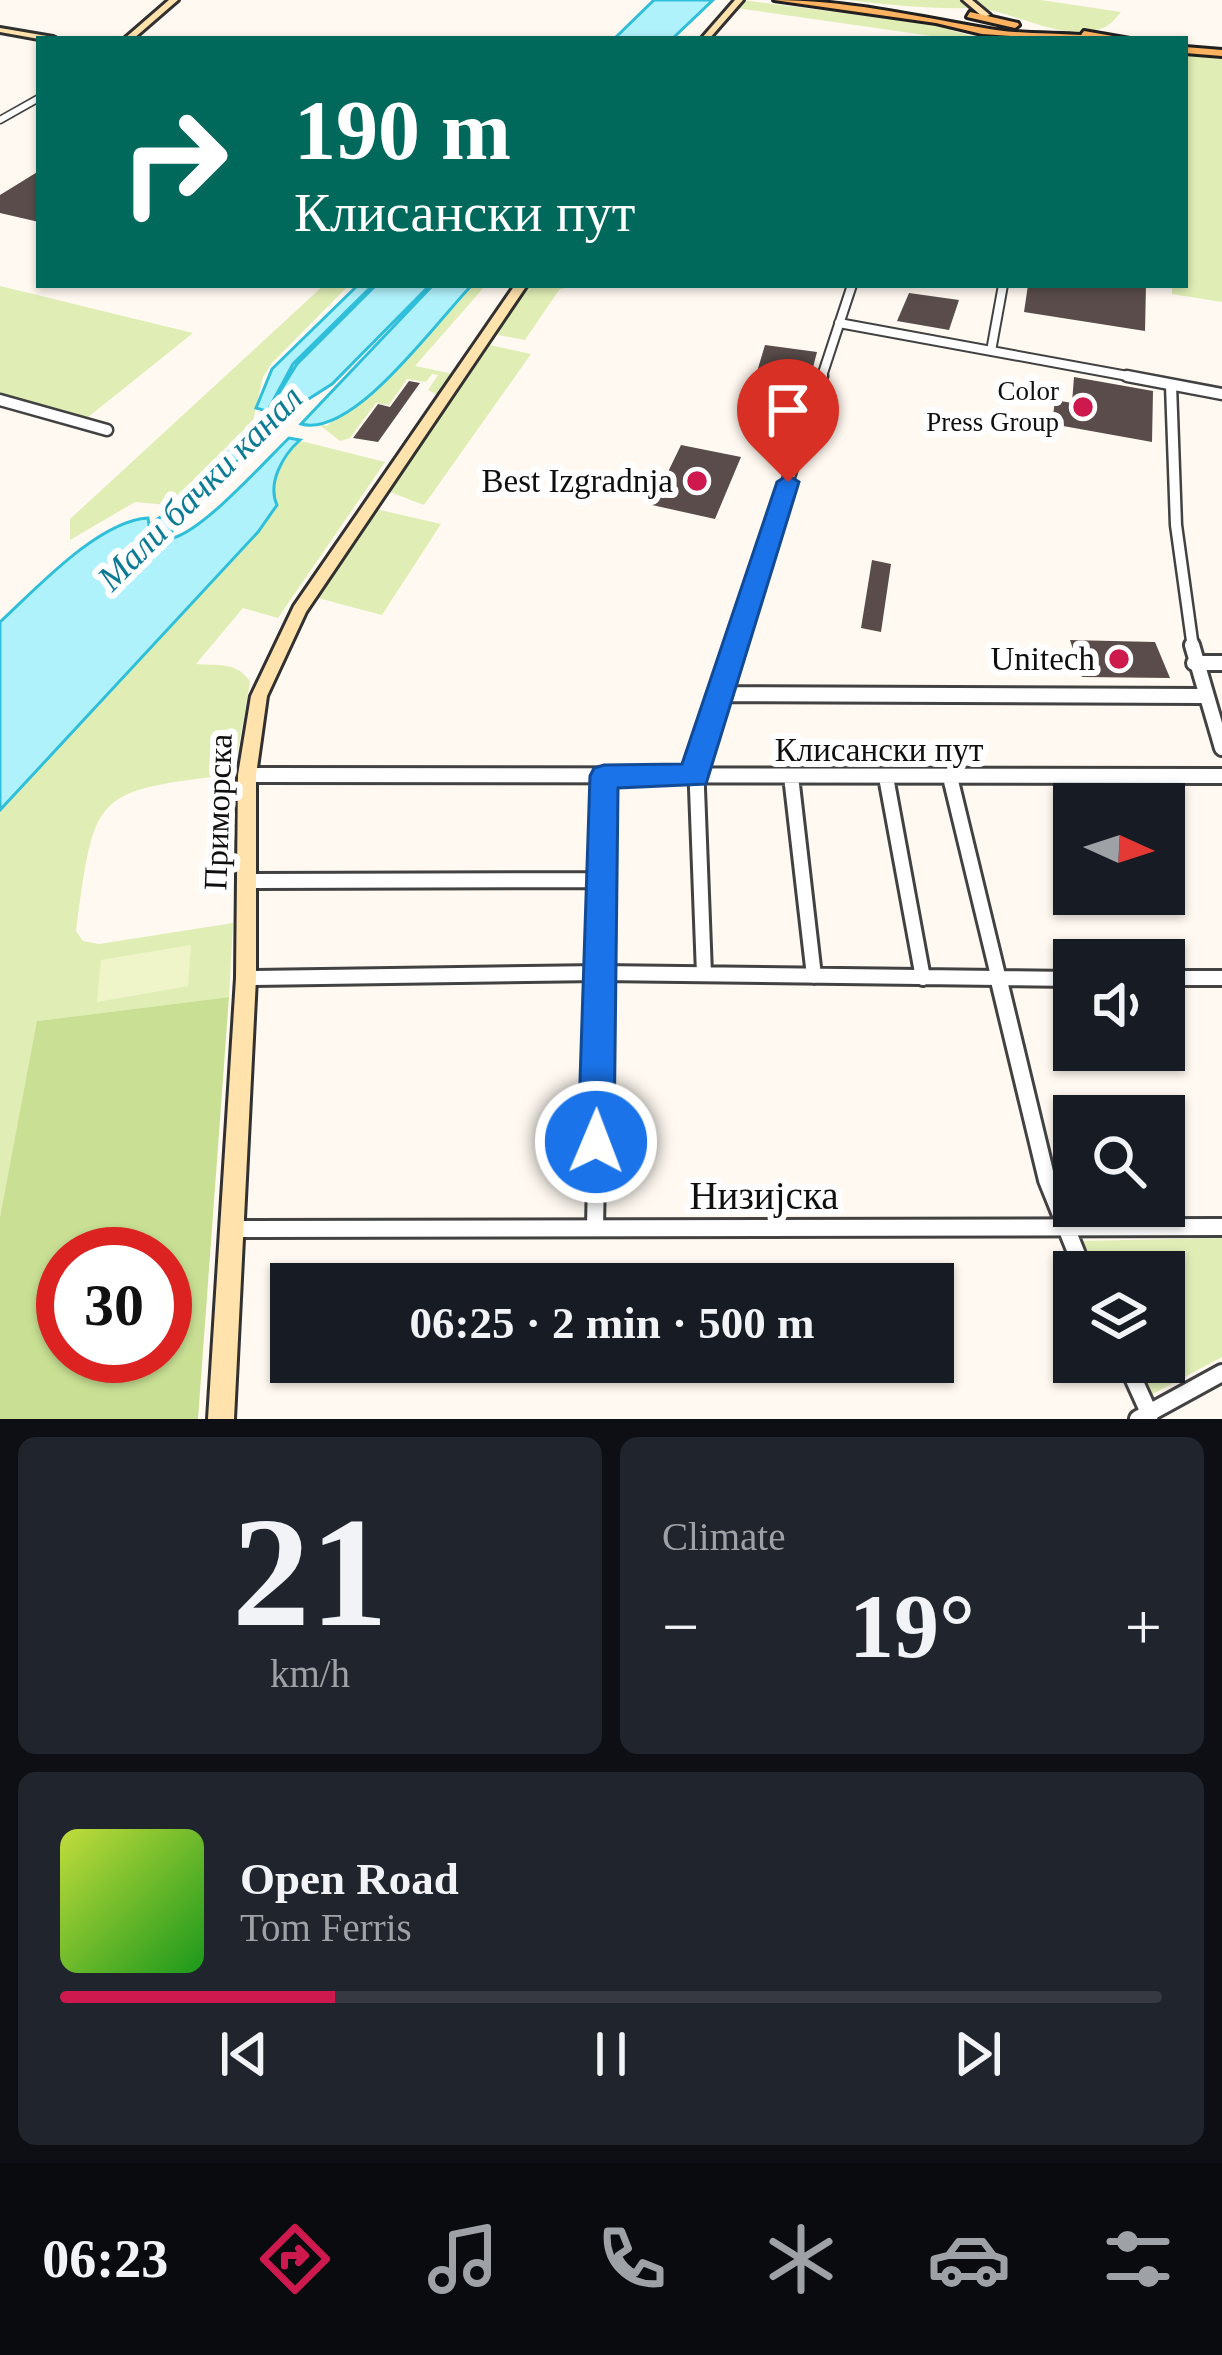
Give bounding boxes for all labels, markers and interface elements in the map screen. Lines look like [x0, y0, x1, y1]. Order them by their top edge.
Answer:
icon: right [96, 84, 252, 240]
text: 190 m [294, 84, 511, 177]
text: Клисански пут [294, 183, 635, 243]
pin [737, 359, 839, 482]
place label: Color Press Group [926, 376, 1059, 437]
icon: arrive [755, 377, 821, 443]
water label: Мали бачки канал [89, 378, 310, 599]
marker: Color Press Group [1070, 394, 1096, 420]
place label: Best Izgradnja [481, 463, 673, 499]
marker: Best Izgradnja [684, 468, 710, 494]
place label: Unitech [991, 641, 1095, 677]
marker: Unitech [1106, 646, 1132, 672]
street label: Клисански пут [775, 732, 983, 768]
street label: Приморска [197, 733, 239, 891]
north arrow [1053, 783, 1185, 915]
map controls [1053, 783, 1185, 1383]
button: sound [1053, 939, 1185, 1071]
position arrow [533, 1079, 659, 1205]
button: search [1053, 1095, 1185, 1227]
street label: Низијска [689, 1174, 839, 1218]
speed limit sign: 30 [36, 1227, 192, 1383]
button: layers [1053, 1251, 1185, 1383]
text: 06:25 · 2 min · 500 m [410, 1298, 815, 1348]
text: 21 [232, 1486, 388, 1659]
text: Climate [662, 1515, 785, 1558]
text: 19° [849, 1577, 975, 1676]
text: − [662, 1590, 699, 1663]
text: + [1125, 1590, 1162, 1663]
text: km/h [270, 1652, 350, 1695]
text: Open Road [240, 1854, 459, 1904]
text: Tom Ferris [240, 1906, 412, 1949]
icon: previous [211, 2021, 277, 2087]
icon: pause [578, 2021, 644, 2087]
icon: next [945, 2021, 1011, 2087]
icon: directions [253, 2217, 337, 2301]
icon: music [421, 2217, 505, 2301]
icon: phone [590, 2217, 674, 2301]
icon: climate [759, 2217, 843, 2301]
icon: car [927, 2217, 1011, 2301]
icon: filters [1096, 2217, 1180, 2301]
text: 06:23 [42, 2229, 168, 2289]

